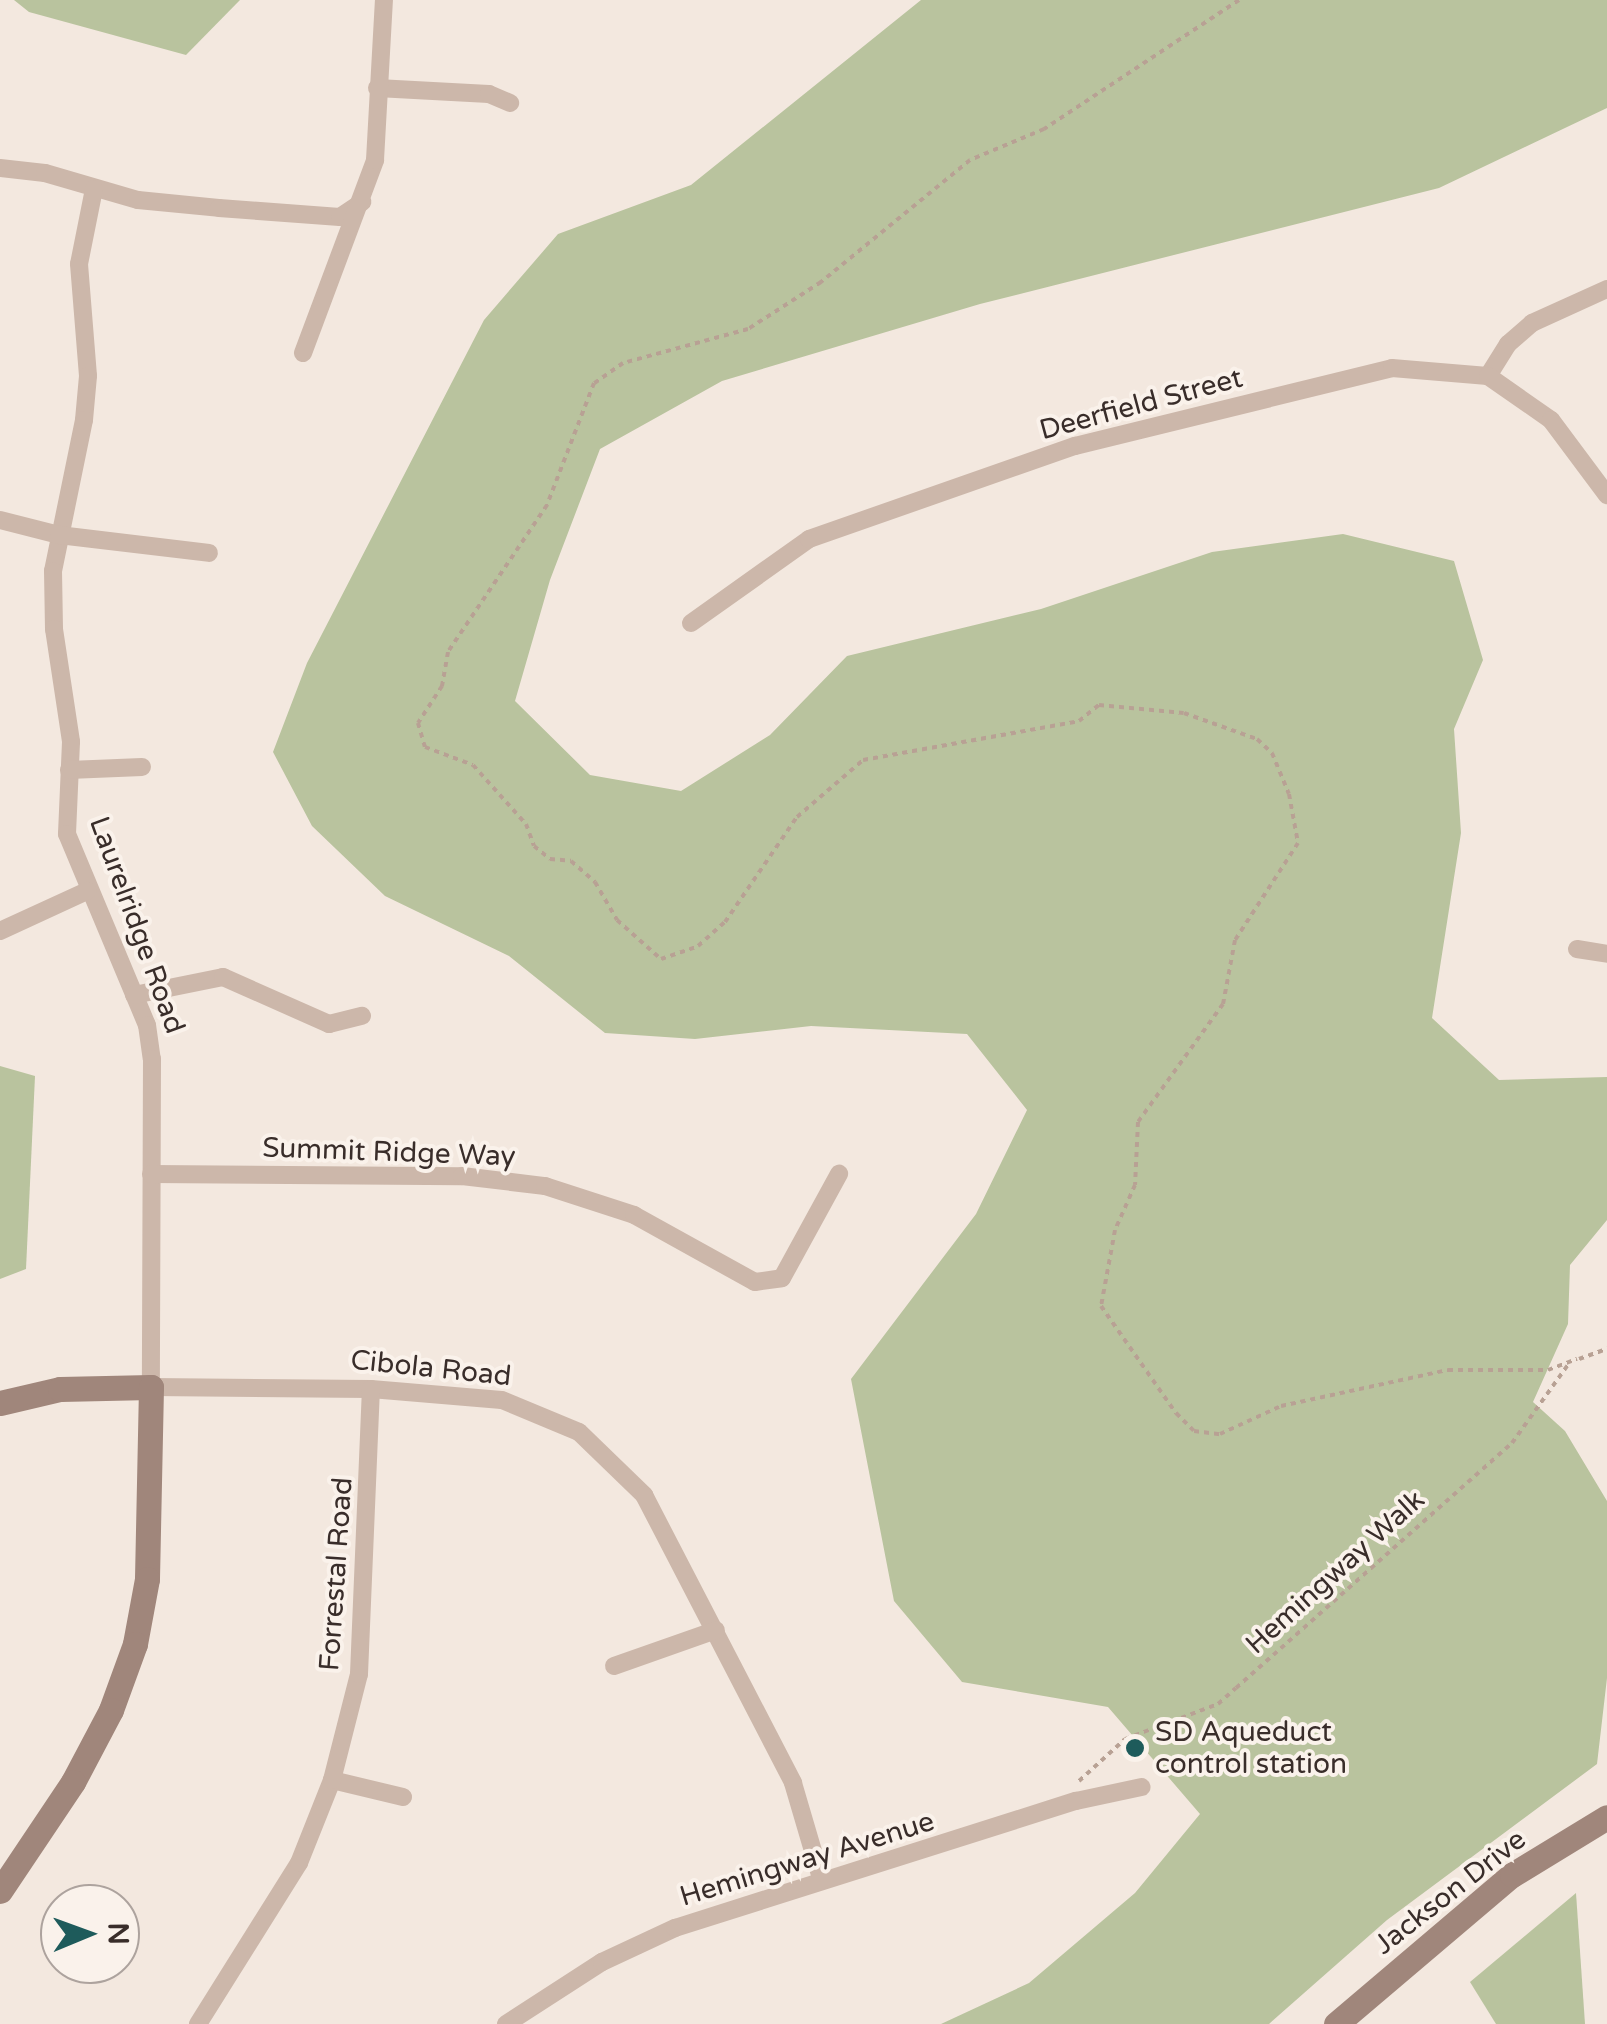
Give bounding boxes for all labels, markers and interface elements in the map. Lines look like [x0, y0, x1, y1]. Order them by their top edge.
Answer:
street label: Deerfield Street [1036, 361, 1246, 447]
street label: Laurelridge Road [82, 812, 192, 1038]
street label: Summit Ridge Way [262, 1131, 516, 1173]
street label: Cibola Road [349, 1343, 513, 1393]
street label: Forrestal Road [312, 1476, 360, 1672]
street label: Hemingway Walk [1239, 1483, 1431, 1661]
place label: SD Aqueduct control station [1155, 1715, 1347, 1781]
marker: SD Aqueduct control station [1124, 1737, 1146, 1759]
street label: Hemingway Avenue [676, 1804, 938, 1914]
street label: Jackson Drive [1368, 1823, 1532, 1961]
north arrow [40, 1884, 140, 1984]
text: N [101, 1922, 135, 1945]

